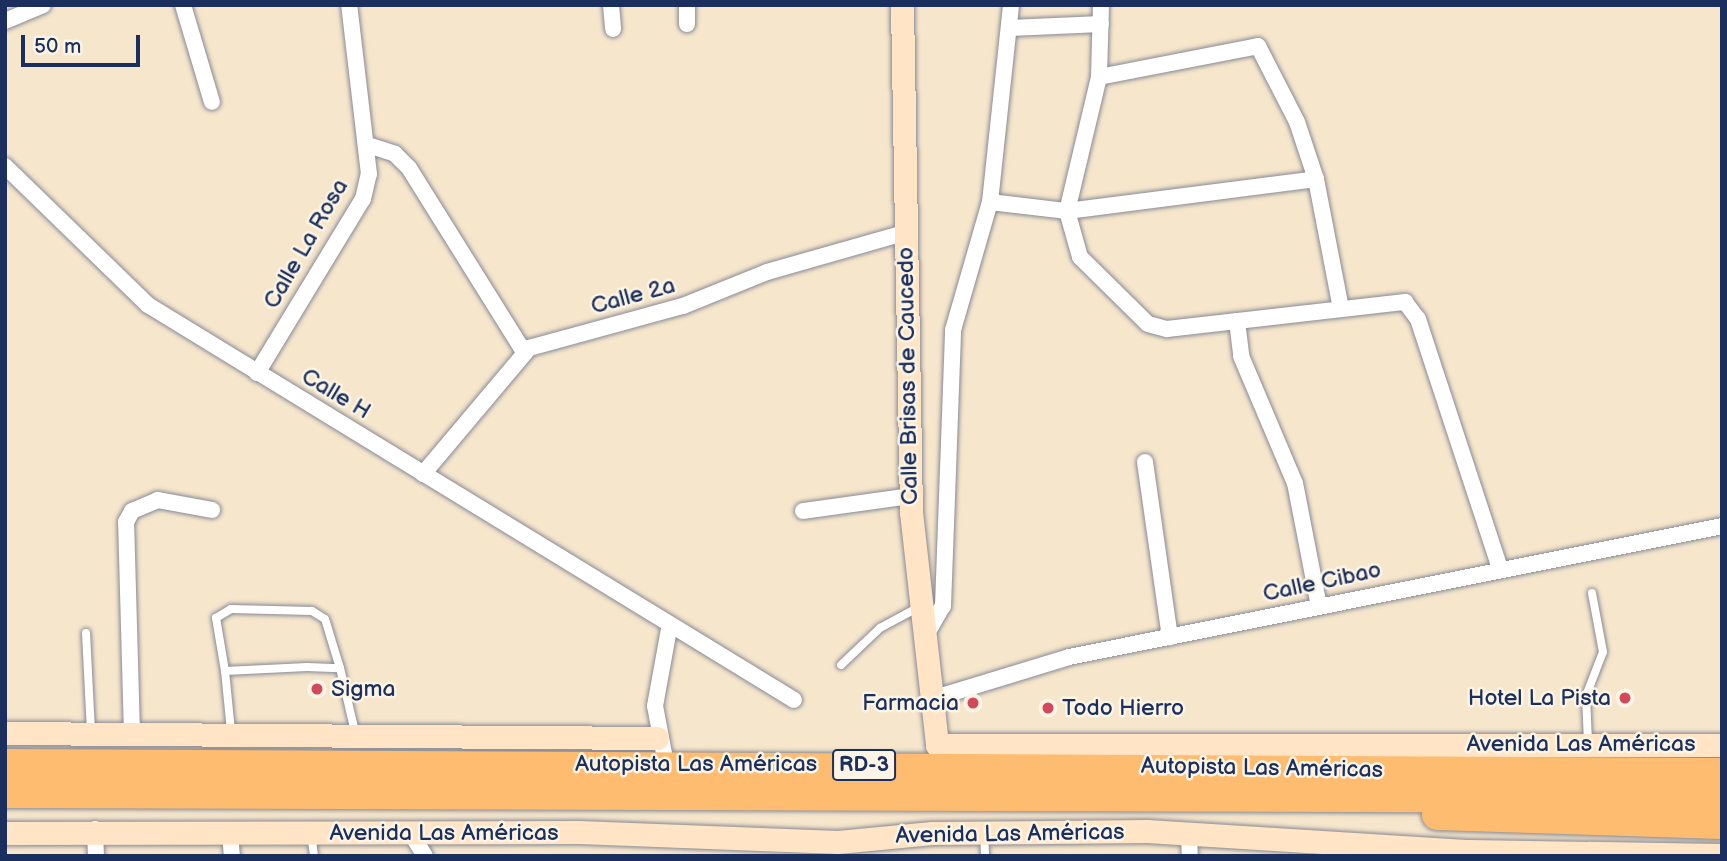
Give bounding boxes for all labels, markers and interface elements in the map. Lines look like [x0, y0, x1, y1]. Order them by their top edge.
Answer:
scale bar [24, 21, 144, 65]
text: 50 m [34, 34, 81, 59]
street label: Calle La Rosa [258, 174, 354, 314]
street label: Calle Brisas de Caucedo [892, 247, 924, 505]
street label: Calle 2a [588, 272, 678, 320]
street label: Calle H [296, 363, 376, 425]
street label: Calle Cibao [1260, 556, 1384, 608]
place label: Sigma [331, 675, 396, 703]
marker: Sigma [309, 681, 325, 697]
place label: Hotel La Pista [1468, 684, 1611, 712]
place label: Farmacia [862, 689, 959, 717]
marker: Hotel La Pista [1617, 690, 1633, 706]
place label: Todo Hierro [1062, 694, 1184, 722]
marker: Farmacia [965, 695, 981, 711]
marker: Todo Hierro [1040, 700, 1056, 716]
street label: Avenida Las Américas [1466, 730, 1696, 758]
road number: RD-3 [831, 748, 897, 782]
street label: Autopista Las Américas [575, 750, 817, 778]
street label: Autopista Las Américas [1141, 752, 1383, 784]
street label: Avenida Las Américas [895, 818, 1125, 850]
street label: Avenida Las Américas [329, 819, 559, 847]

